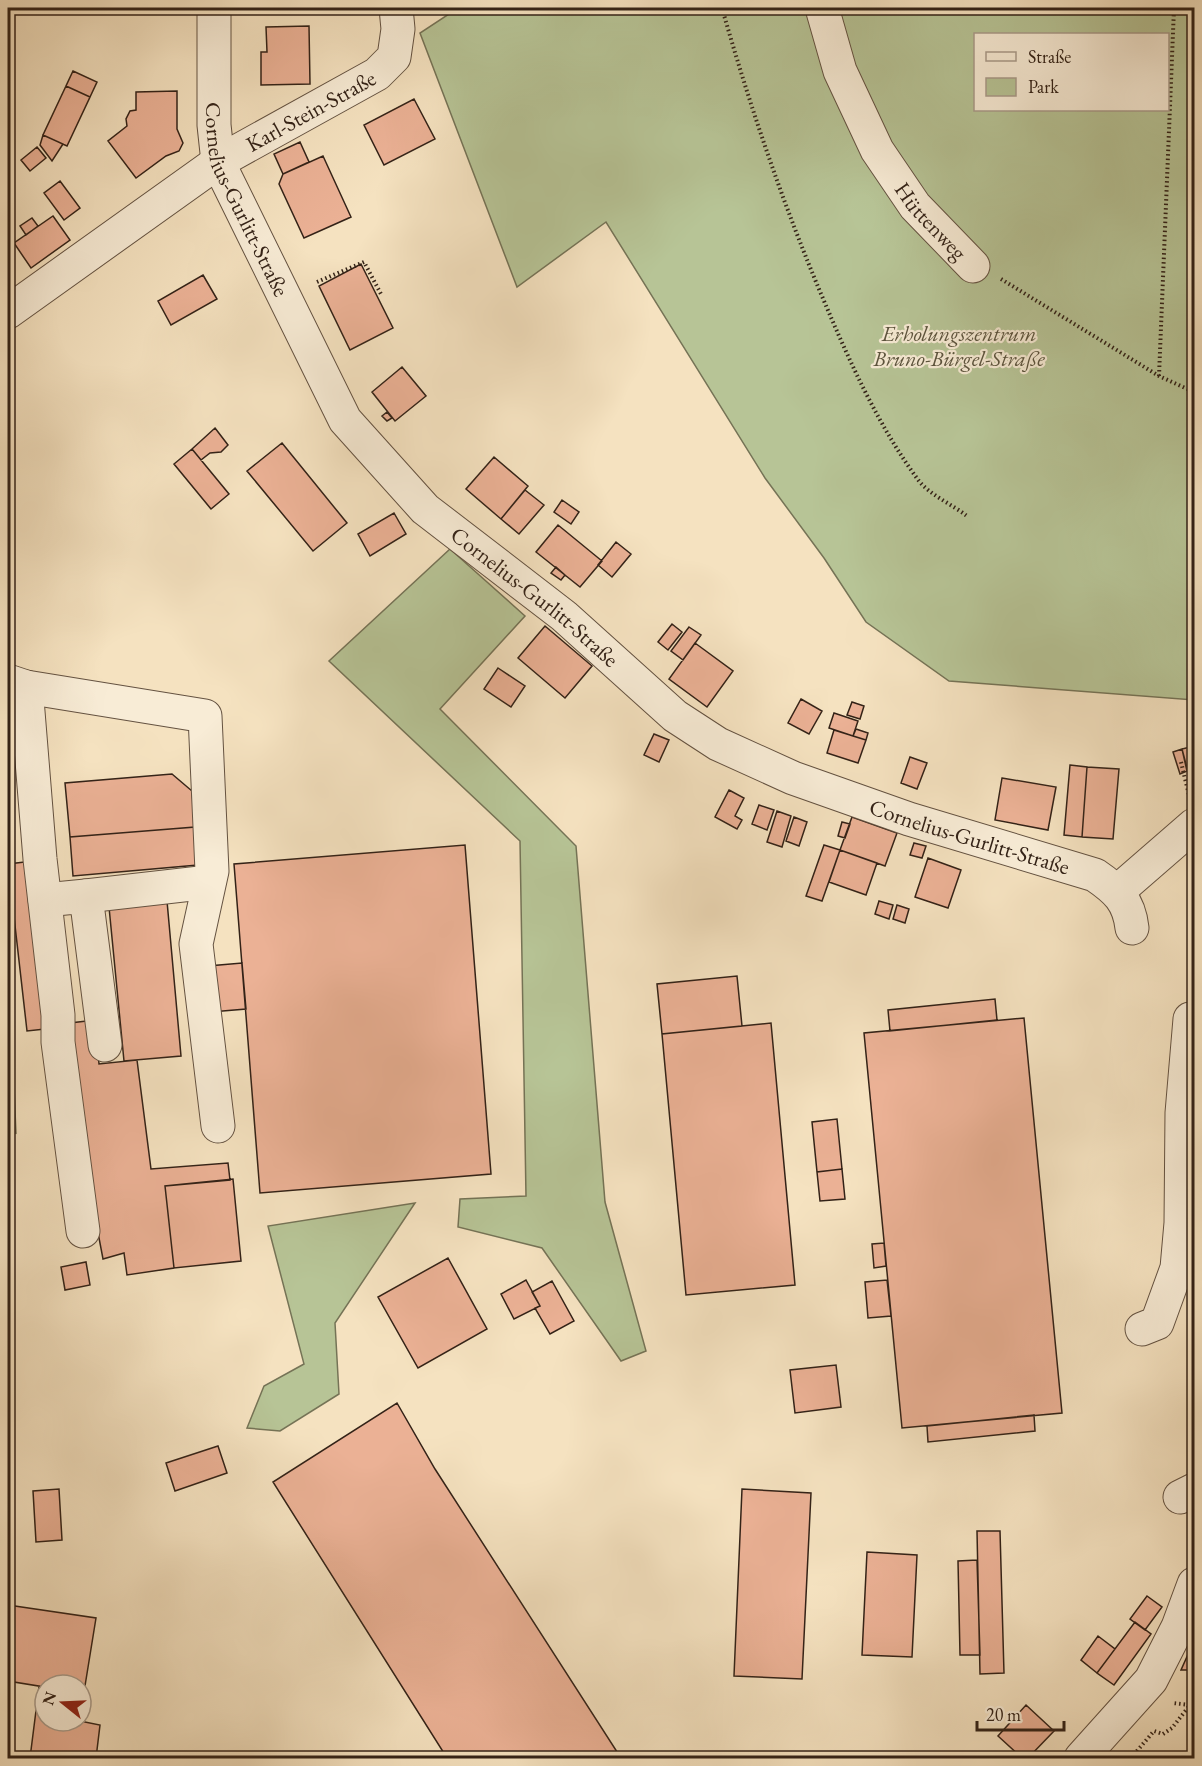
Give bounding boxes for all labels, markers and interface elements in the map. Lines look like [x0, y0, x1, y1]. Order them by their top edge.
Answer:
legend [974, 33, 1169, 111]
text: Straße [1028, 45, 1071, 68]
street label: Karl-Stein-Straße [241, 63, 381, 159]
text: Park [1028, 75, 1059, 98]
street label: Cornelius-Gurlitt-Straße [199, 102, 296, 302]
street label: Hüttenweg [888, 176, 974, 267]
park label: Erholungszentrum Bruno-Bürgel-Straße [872, 319, 1045, 373]
street label: Cornelius-Gurlitt-Straße [445, 520, 625, 674]
street label: Cornelius-Gurlitt-Straße [865, 792, 1073, 882]
north arrow [33, 1673, 93, 1733]
text: N [37, 1689, 61, 1708]
scale bar [977, 1694, 1064, 1732]
text: 20 m [986, 1703, 1021, 1726]

